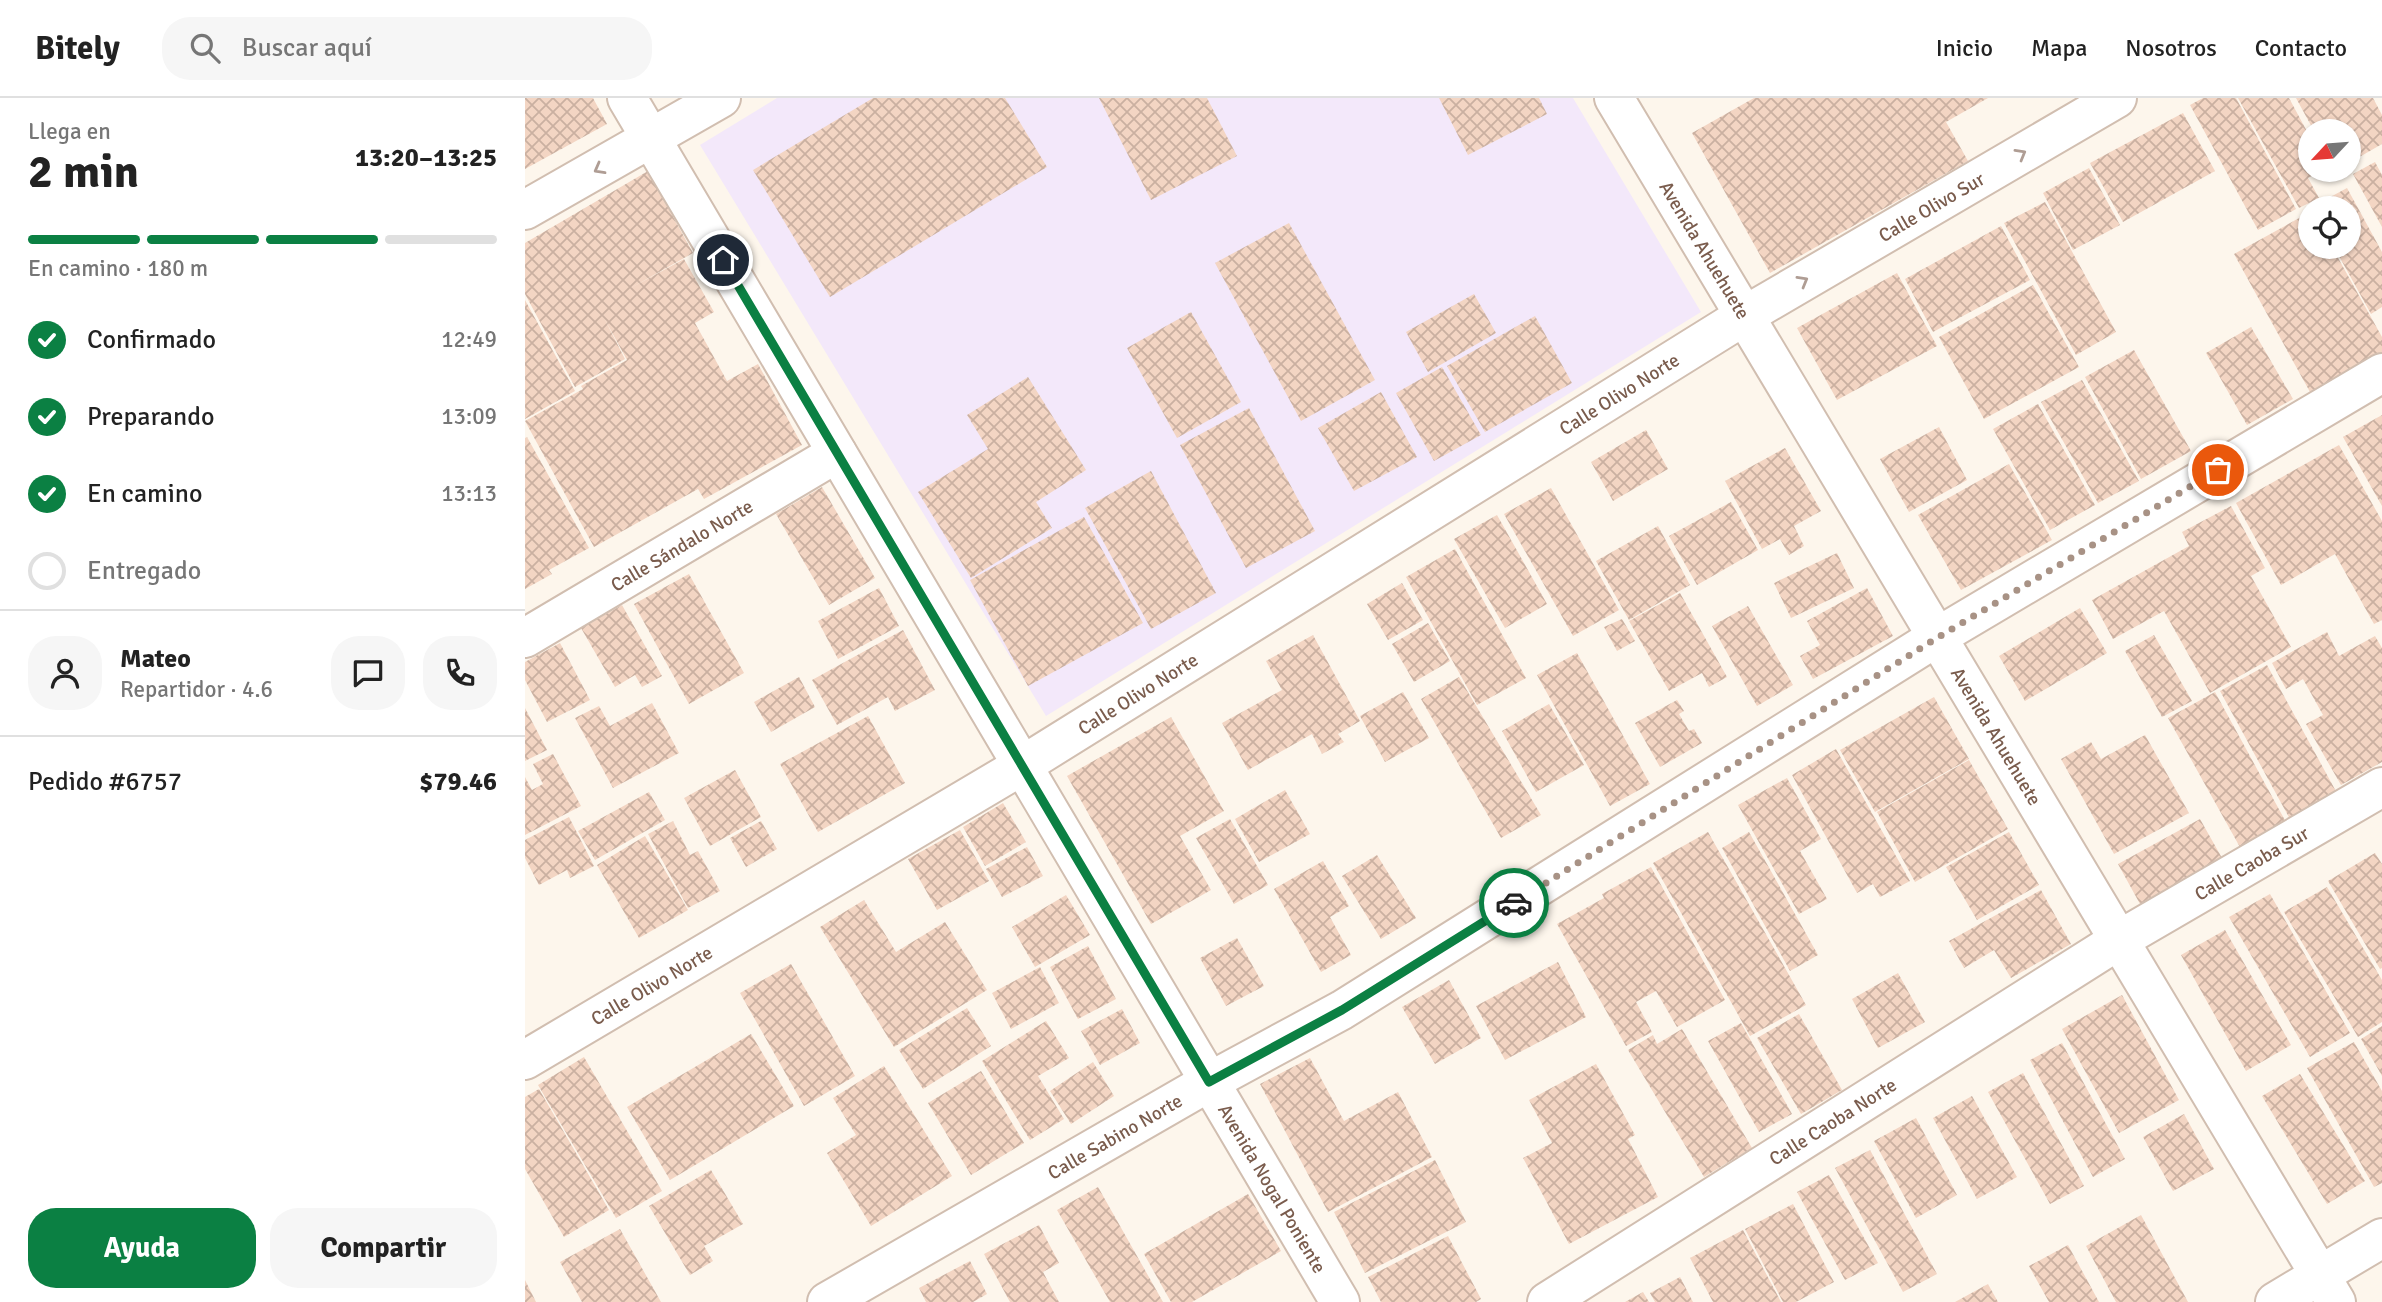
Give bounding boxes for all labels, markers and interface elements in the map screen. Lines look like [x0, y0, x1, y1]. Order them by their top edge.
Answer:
search box [162, 17, 652, 80]
text: Bitely [35, 28, 120, 69]
icon: search [186, 29, 224, 67]
text: Buscar aquí [242, 32, 372, 64]
text: Inicio [1936, 33, 1993, 63]
text: Mapa [2031, 33, 2087, 63]
text: Nosotros [2125, 33, 2217, 63]
text: Contacto [2255, 33, 2347, 63]
text: Llega en [28, 117, 111, 146]
north arrow [2298, 119, 2361, 182]
map controls [2298, 119, 2361, 259]
text: 13:20–13:25 [355, 142, 497, 174]
text: 2 min [28, 144, 139, 200]
one-way arrow [2013, 150, 2026, 163]
one-way arrow [593, 161, 606, 174]
street label: Calle Olivo Sur [1874, 167, 1989, 248]
street label: Avenida Ahuehuete [1654, 177, 1755, 324]
button: locate [2298, 196, 2361, 259]
pin [693, 230, 753, 290]
icon: home [704, 241, 742, 279]
text: En camino · 180 m [28, 254, 208, 283]
one-way arrow [1796, 277, 1809, 290]
icon: check [28, 321, 66, 359]
text: Confirmado [87, 324, 216, 356]
text: 12:49 [441, 325, 497, 354]
street label: Calle Olivo Norte [1555, 348, 1684, 441]
icon: check [28, 398, 66, 436]
text: Preparando [87, 401, 214, 433]
text: 13:09 [441, 402, 497, 431]
pin [2188, 440, 2248, 500]
icon: bag [2199, 451, 2237, 489]
icon: check [28, 475, 66, 513]
text: En camino [87, 478, 203, 510]
text: 13:13 [441, 479, 497, 508]
street label: Calle Sándalo Norte [607, 495, 758, 598]
text: Entregado [87, 555, 201, 587]
button: person [28, 636, 102, 710]
button: chat [331, 636, 405, 710]
button: phone [423, 636, 497, 710]
text: Mateo [120, 643, 191, 675]
street label: Calle Olivo Norte [1074, 648, 1203, 741]
street label: Avenida Ahuehuete [1945, 663, 2046, 810]
text: Repartidor · 4.6 [120, 675, 273, 704]
text: Pedido #6757 [28, 766, 182, 798]
text: $79.46 [419, 766, 497, 798]
street label: Calle Caoba Sur [2190, 821, 2313, 906]
courier [1479, 868, 1549, 938]
icon: car [1495, 884, 1533, 922]
street label: Calle Olivo Norte [587, 941, 717, 1031]
street label: Calle Caoba Norte [1765, 1073, 1901, 1171]
street label: Calle Sabino Norte [1044, 1089, 1187, 1185]
street label: Avenida Nogal Poniente [1212, 1100, 1331, 1278]
button: Ayuda [28, 1208, 256, 1288]
button: Compartir [270, 1208, 497, 1288]

